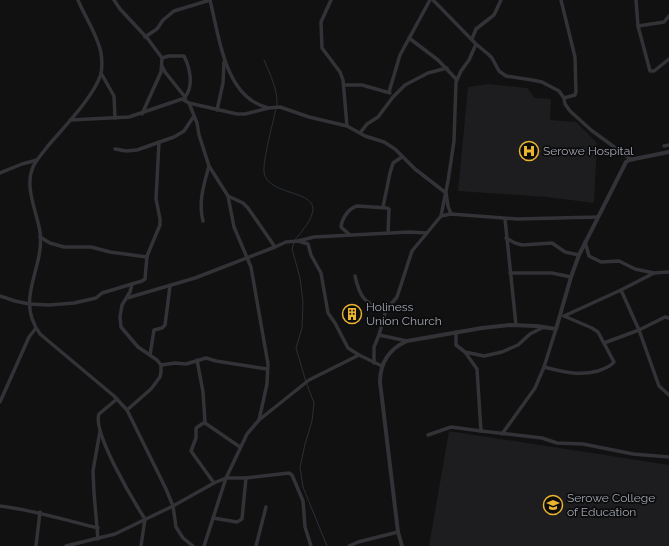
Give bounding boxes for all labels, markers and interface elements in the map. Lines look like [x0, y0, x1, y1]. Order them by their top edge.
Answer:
hospital icon: Serowe Hospital [518, 140, 540, 162]
place label: Serowe Hospital [543, 144, 634, 158]
place label: Holiness Union Church [366, 300, 442, 328]
building icon: Holiness Union Church [341, 303, 363, 325]
place label: Serowe College of Education [567, 491, 655, 519]
school or university icon: Serowe College of Education [542, 494, 564, 516]

